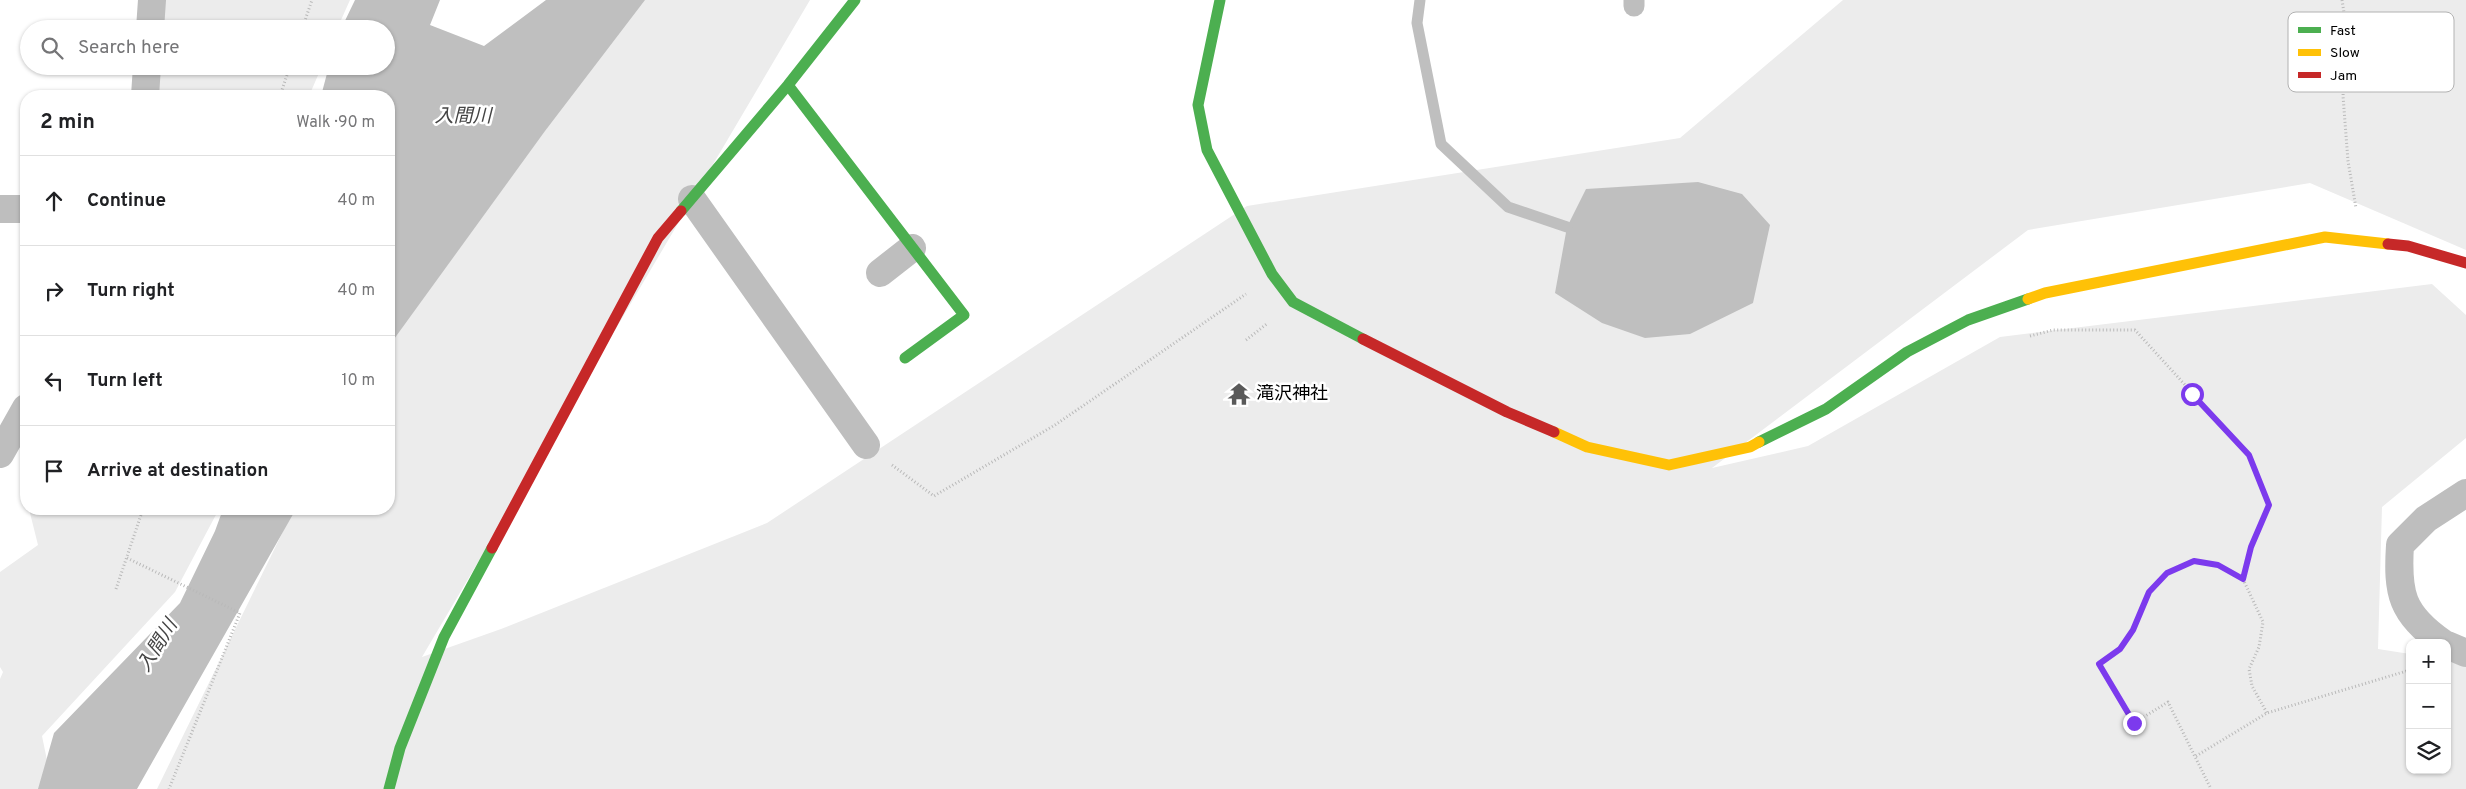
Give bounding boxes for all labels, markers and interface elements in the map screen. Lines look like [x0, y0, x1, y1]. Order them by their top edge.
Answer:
legend [2288, 12, 2454, 92]
search box [20, 20, 395, 75]
text: Fast [2330, 23, 2356, 40]
icon: search [38, 34, 66, 62]
text: Search here [78, 36, 180, 60]
text: Slow [2330, 45, 2360, 62]
text: Jam [2330, 68, 2357, 85]
water label: 入間川 [434, 105, 493, 129]
text: 2 min [40, 109, 95, 136]
text: Walk · 90 m [296, 113, 375, 133]
icon: ahead [40, 187, 68, 215]
text: Continue [87, 189, 166, 213]
text: 40 m [337, 191, 375, 211]
icon: right [40, 277, 68, 305]
text: Turn right [87, 279, 175, 303]
text: 40 m [337, 281, 375, 301]
icon: left [40, 367, 68, 395]
text: Turn left [87, 369, 163, 393]
text: 10 m [341, 371, 375, 391]
temple icon: 滝沢神社 [1226, 381, 1252, 407]
place label: 滝沢神社 [1256, 383, 1328, 406]
route start [2181, 383, 2204, 406]
icon: arrive [40, 457, 68, 485]
text: Arrive at destination [87, 459, 268, 483]
water label: 入間川 [133, 614, 184, 677]
map controls [2406, 639, 2451, 774]
button: + [2406, 639, 2451, 684]
button: − [2406, 684, 2451, 729]
route end [2123, 712, 2146, 735]
button: layers [2406, 729, 2451, 774]

